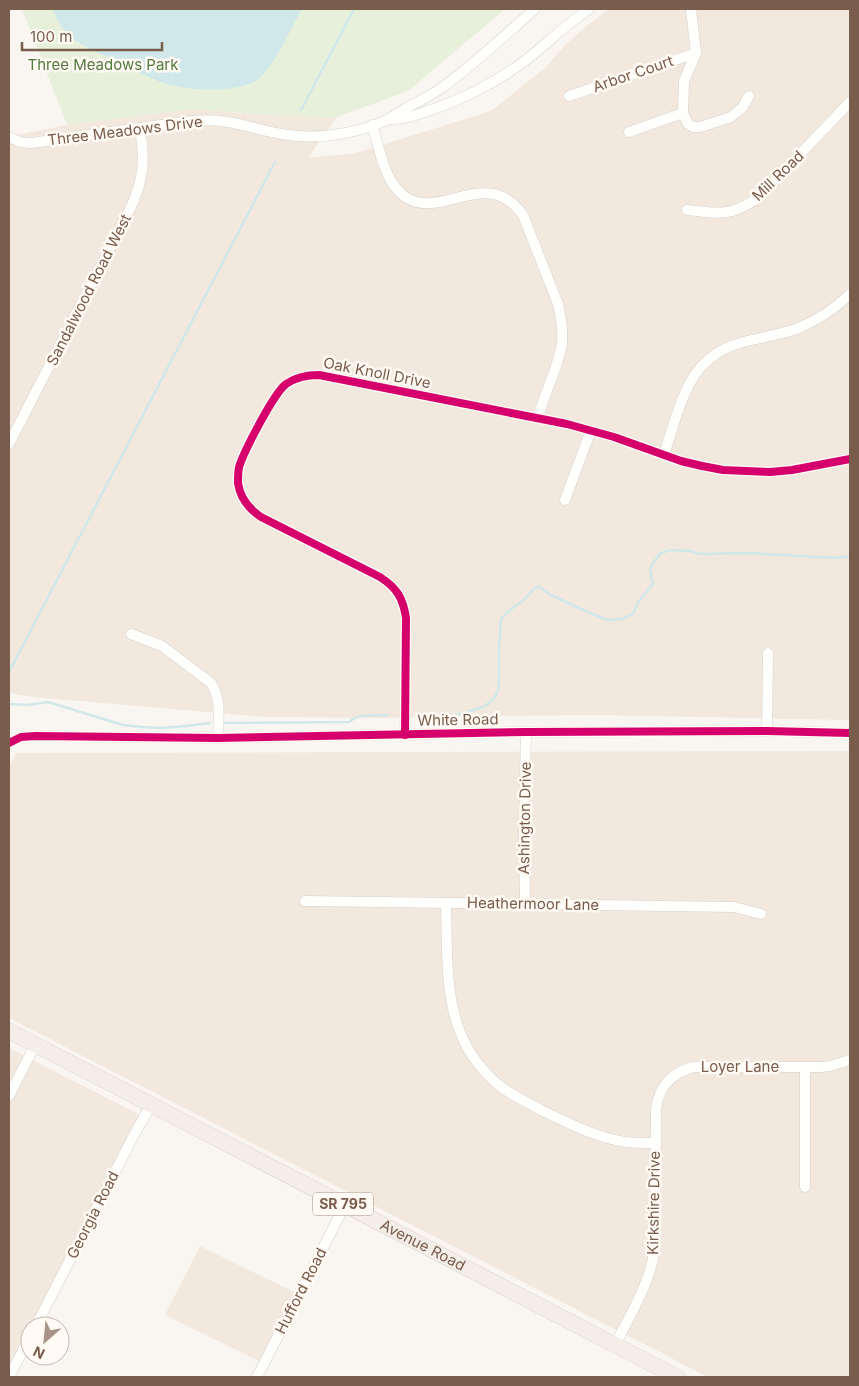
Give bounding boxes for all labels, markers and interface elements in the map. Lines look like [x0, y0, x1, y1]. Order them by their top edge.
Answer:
scale bar [22, 20, 162, 52]
text: 100 m [30, 27, 72, 46]
street label: Arbor Court [590, 51, 676, 96]
park label: Three Meadows Park [28, 55, 179, 74]
street label: Three Meadows Drive [46, 112, 204, 149]
street label: Mill Road [748, 146, 808, 205]
street label: Sandalwood Road West [42, 211, 135, 369]
street label: Oak Knoll Drive [322, 353, 432, 392]
street label: White Road [417, 709, 499, 730]
street label: Ashington Drive [514, 761, 535, 875]
street label: Heathermoor Lane [467, 893, 599, 914]
street label: Loyer Lane [701, 1057, 779, 1076]
street label: Kirkshire Drive [643, 1151, 664, 1255]
street label: Georgia Road [62, 1168, 123, 1262]
road number: SR 795 [313, 1192, 373, 1216]
street label: Avenue Road [377, 1215, 469, 1275]
street label: Hufford Road [271, 1245, 330, 1337]
north arrow [20, 1316, 70, 1366]
text: N [30, 1343, 47, 1363]

